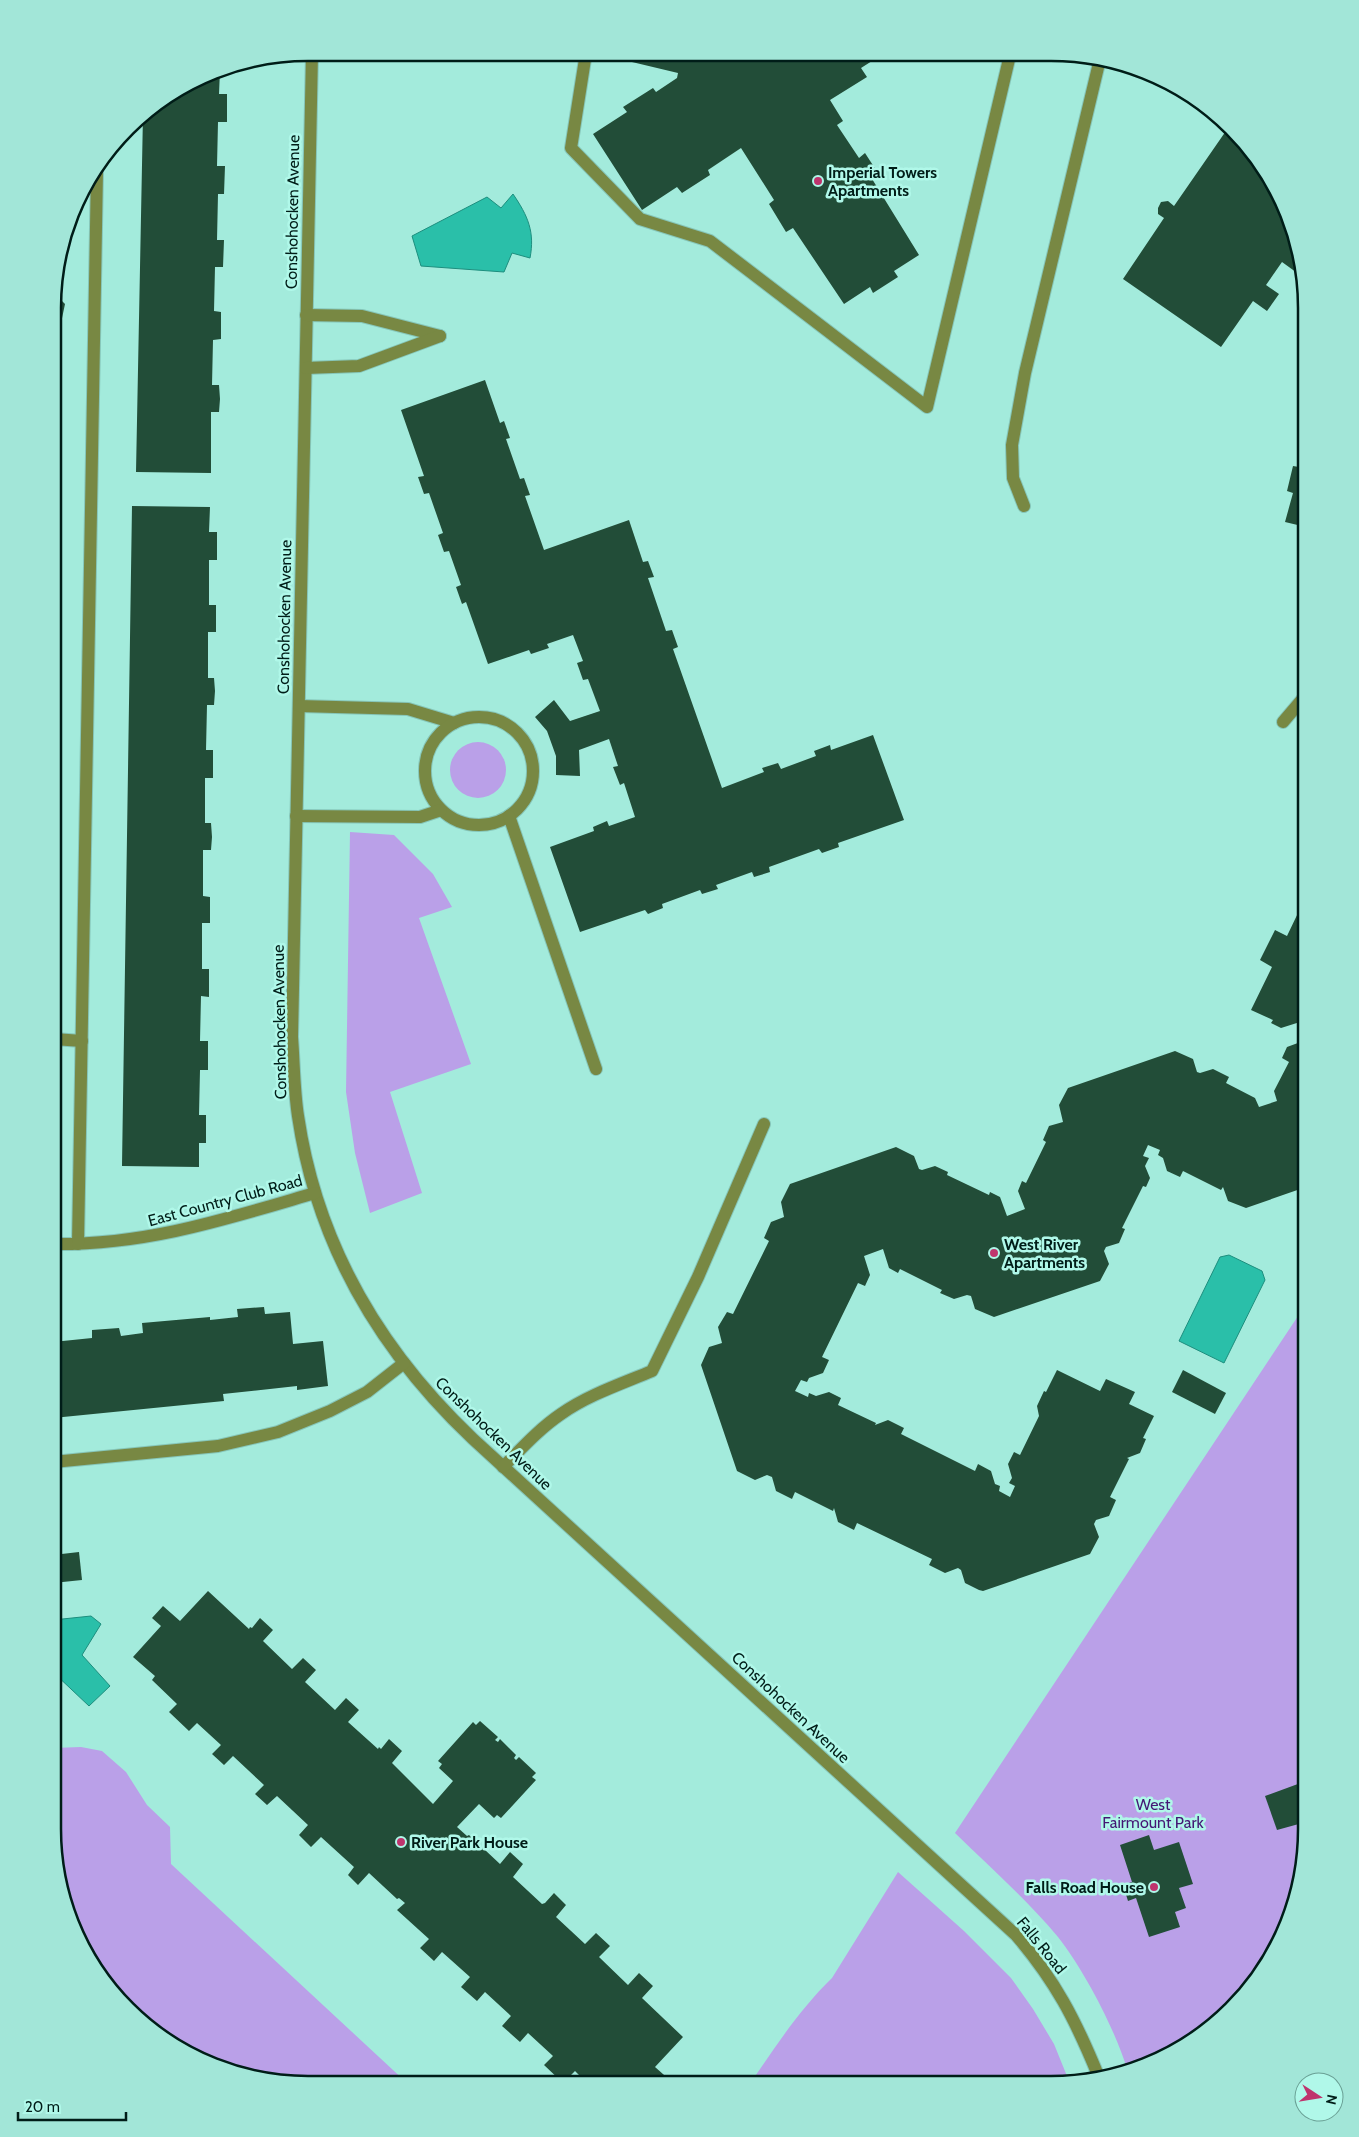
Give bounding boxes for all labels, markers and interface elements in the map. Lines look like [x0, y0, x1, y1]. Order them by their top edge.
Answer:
street label: Conshohocken Avenue [282, 135, 303, 289]
place label: Imperial Towers Apartments [828, 163, 937, 200]
marker: Imperial Towers Apartments [812, 175, 824, 187]
street label: Conshohocken Avenue [274, 540, 295, 694]
street label: Conshohocken Avenue [269, 945, 290, 1099]
street label: East Country Club Road [146, 1171, 304, 1230]
place label: West River Apartments [1004, 1235, 1085, 1272]
marker: West River Apartments [988, 1247, 1000, 1259]
street label: Conshohocken Avenue [431, 1373, 556, 1494]
street label: Conshohocken Avenue [728, 1648, 854, 1767]
park label: West Fairmount Park [1102, 1795, 1205, 1832]
place label: River Park House [411, 1833, 528, 1852]
marker: River Park House [395, 1836, 407, 1848]
place label: Falls Road House [1026, 1878, 1144, 1897]
marker: Falls Road House [1148, 1881, 1160, 1893]
street label: Falls Road [1013, 1913, 1070, 1978]
north arrow [1294, 2072, 1344, 2122]
scale bar [18, 2090, 125, 2122]
text: N [1322, 2093, 1342, 2106]
text: 20 m [25, 2098, 60, 2116]

